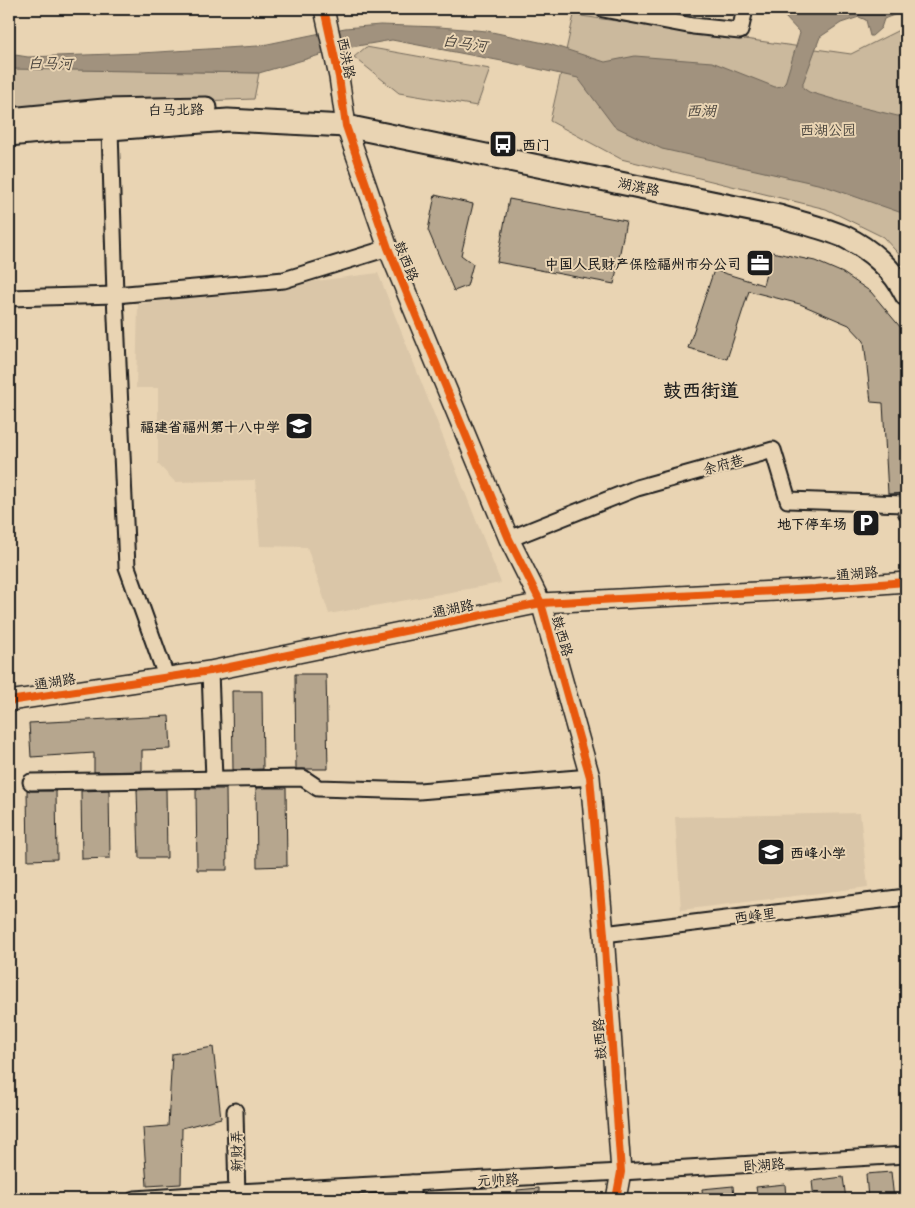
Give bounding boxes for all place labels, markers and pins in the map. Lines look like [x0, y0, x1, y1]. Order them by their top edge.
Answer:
bus stop icon: 西门 [488, 129, 518, 159]
place label: 西门 [522, 134, 550, 155]
office icon: 中国人民财产保险福州市分公司 [745, 248, 775, 278]
place label: 中国人民财产保险福州市分公司 [545, 253, 741, 274]
school or university icon: 福建省福州第十八中学 [284, 411, 314, 441]
place label: 福建省福州第十八中学 [140, 416, 280, 437]
parking icon: 地下停车场 [851, 508, 881, 538]
place label: 地下停车场 [777, 513, 847, 534]
school or university icon: 西峰小学 [756, 837, 786, 867]
place label: 西峰小学 [790, 842, 846, 863]

